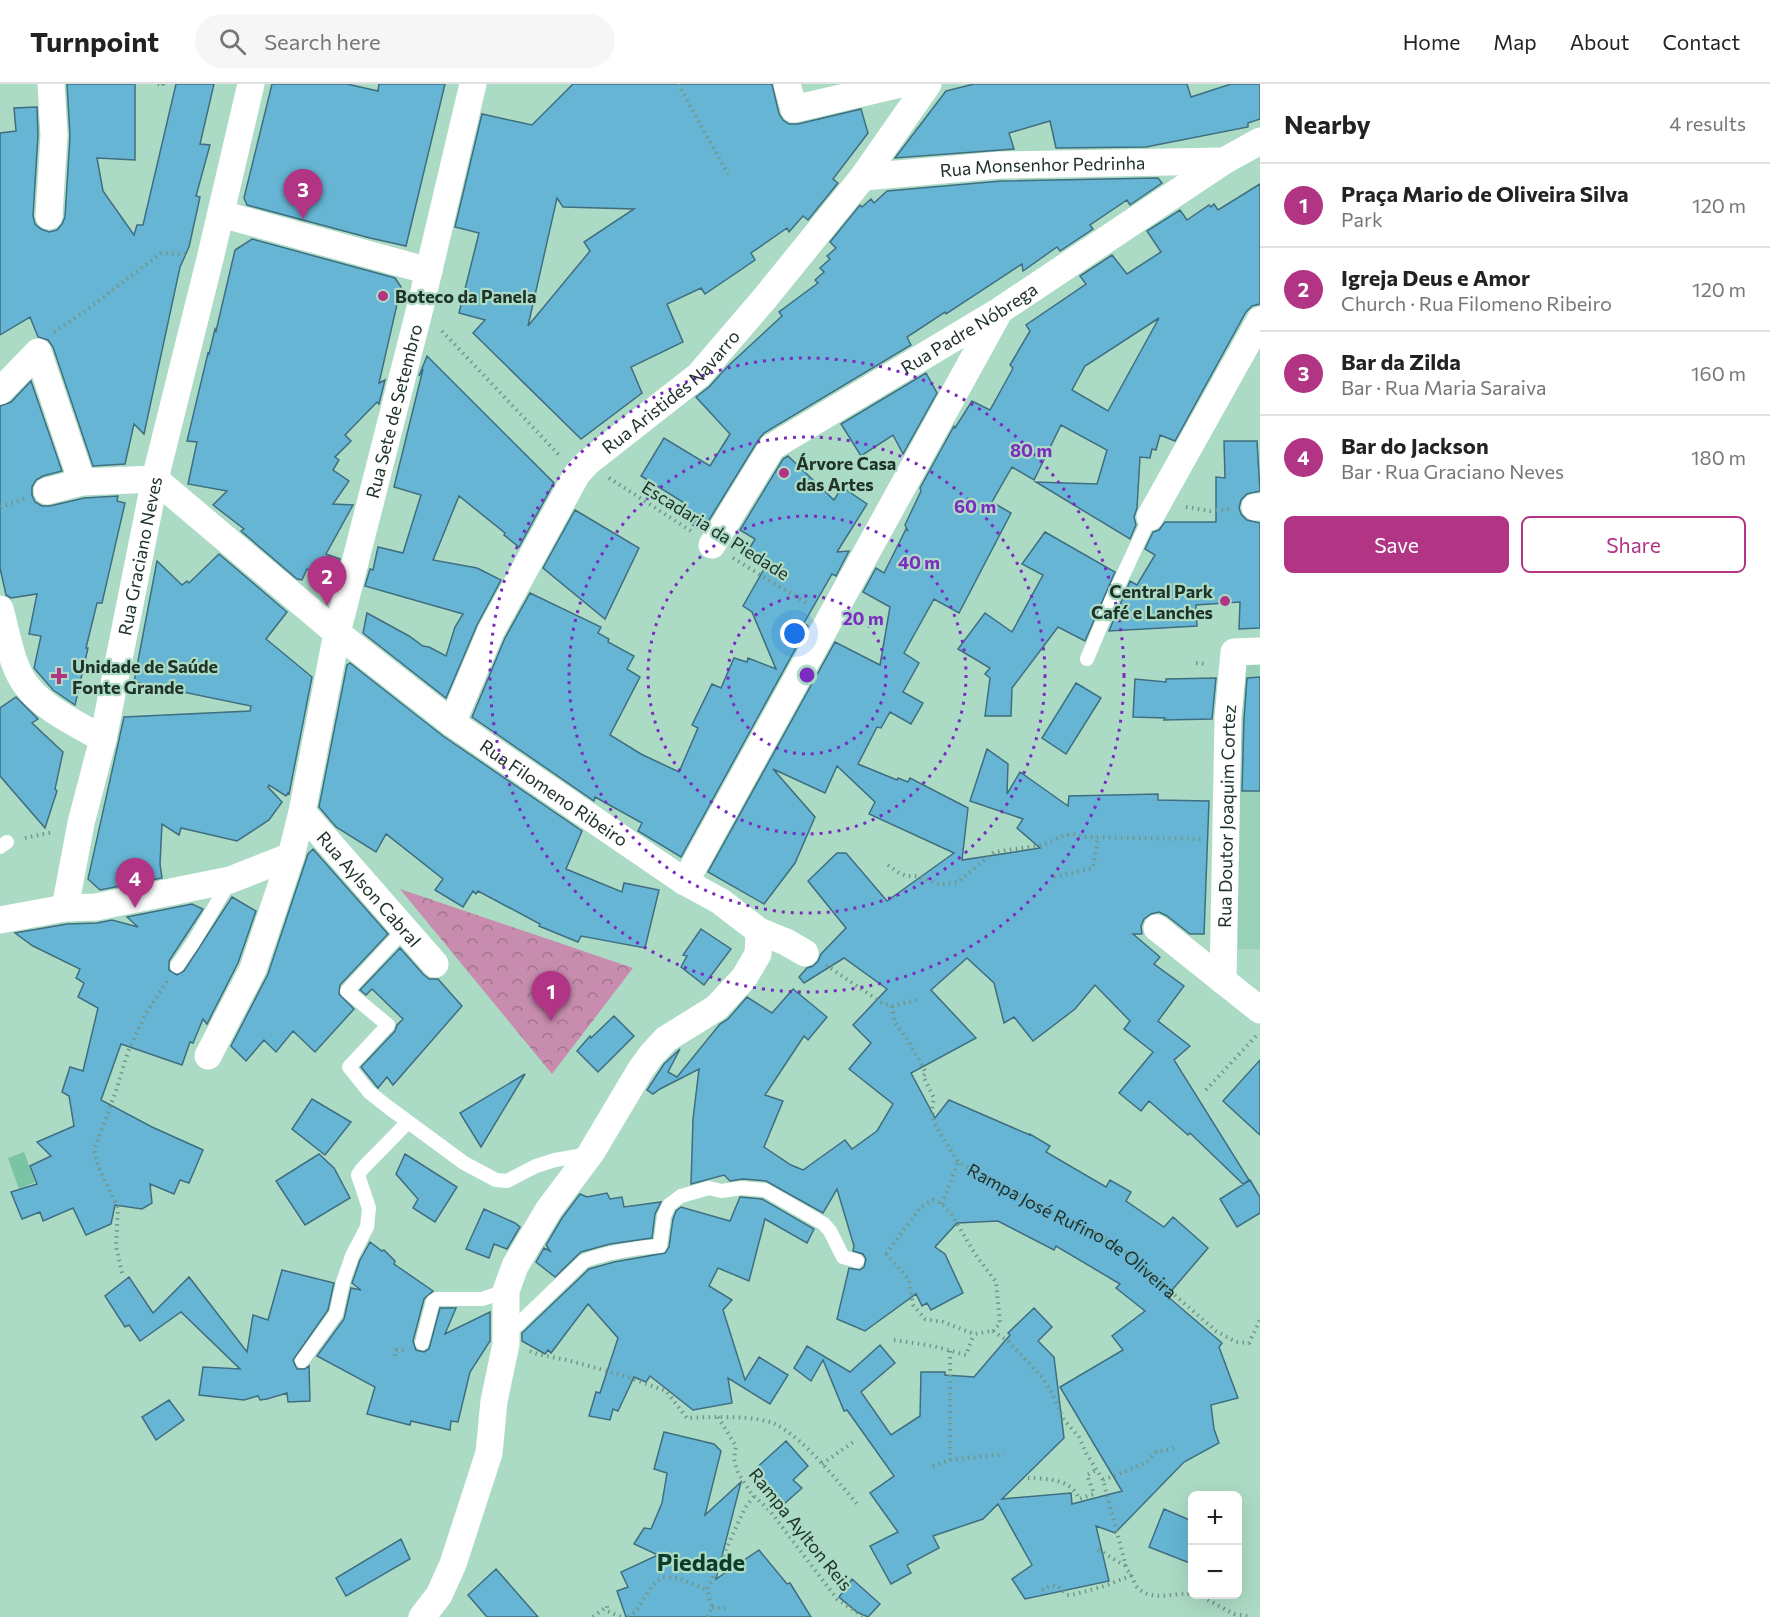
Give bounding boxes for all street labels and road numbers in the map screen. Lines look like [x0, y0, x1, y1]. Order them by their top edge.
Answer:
street label: Rua Monsenhor Pedrinha [939, 151, 1146, 181]
street label: Rua Padre Nóbrega [897, 278, 1041, 378]
street label: Rua Sete de Setembro [361, 322, 427, 501]
street label: Rua Aristides Navarro [597, 325, 744, 458]
street label: Rua Graciano Neves [113, 475, 166, 637]
street label: Escadaria da Piedade [638, 476, 794, 584]
street label: Rua Doutor Joaquim Cortez [1213, 703, 1240, 928]
street label: Rua Filomeno Ribeiro [476, 734, 632, 851]
street label: Rua Aylson Cabral [313, 826, 426, 951]
street label: Rampa José Rufino de Oliveira [964, 1158, 1182, 1303]
street label: Rampa Aylton Reis [745, 1463, 857, 1595]

